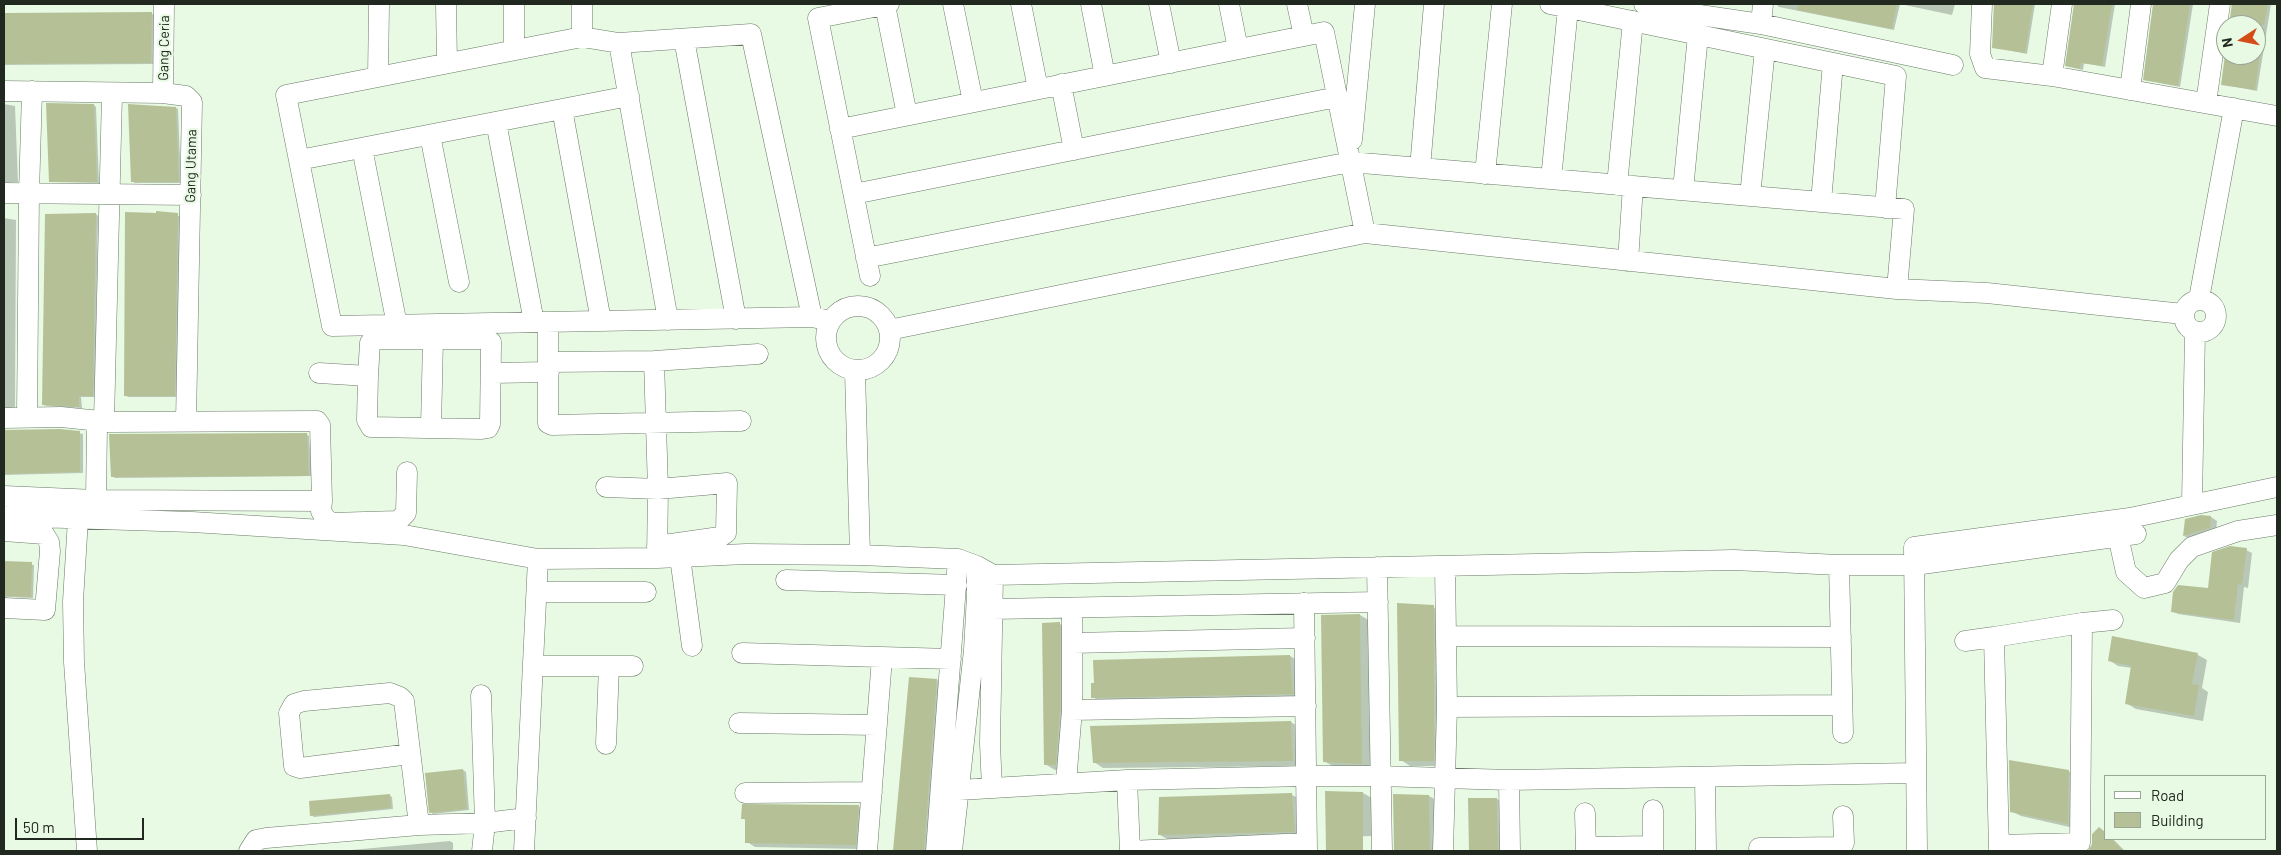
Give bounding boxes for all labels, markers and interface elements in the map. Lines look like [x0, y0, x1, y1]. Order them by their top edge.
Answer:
street label: Gang Ceria [155, 15, 173, 81]
north arrow [2216, 15, 2266, 65]
text: N [2218, 37, 2236, 49]
street label: Gang Utama [182, 129, 200, 203]
legend [2104, 775, 2266, 840]
text: Road [2151, 786, 2184, 804]
scale bar [18, 808, 146, 840]
text: Building [2151, 811, 2204, 829]
text: 50 m [23, 818, 55, 836]

